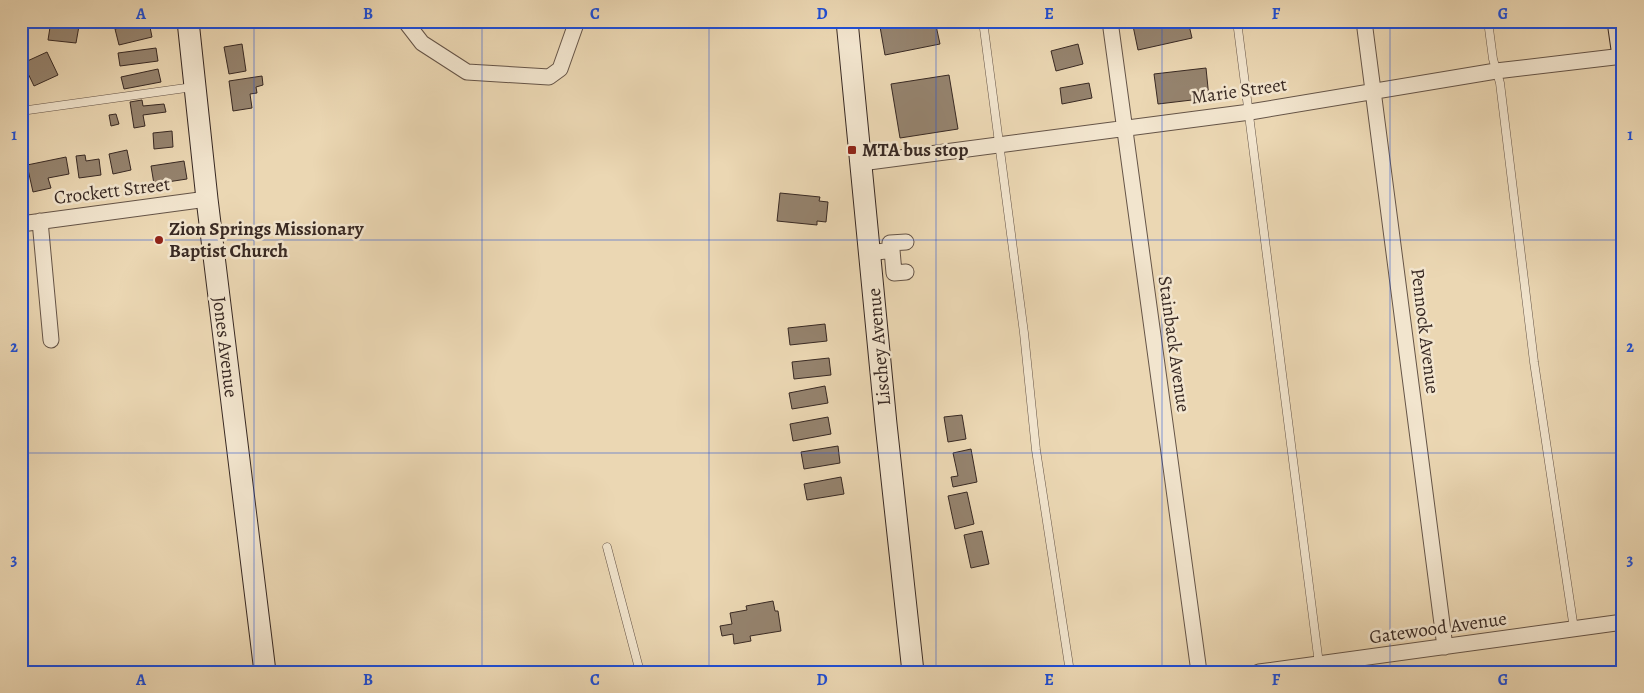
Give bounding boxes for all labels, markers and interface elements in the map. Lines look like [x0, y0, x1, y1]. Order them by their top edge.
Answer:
text: A [135, 3, 147, 25]
text: B [363, 3, 373, 25]
text: C [590, 3, 600, 25]
text: D [816, 3, 828, 25]
text: E [1044, 3, 1054, 25]
text: F [1272, 3, 1281, 25]
text: G [1498, 3, 1508, 25]
street label: Marie Street [1189, 71, 1289, 111]
text: 1 [11, 124, 17, 146]
text: 1 [1627, 124, 1633, 146]
place label: MTA bus stop [862, 137, 968, 163]
marker: MTA bus stop [846, 144, 858, 156]
street label: Crockett Street [52, 171, 172, 211]
place label: Zion Springs Missionary Baptist Church [169, 216, 365, 264]
marker: Zion Springs Missionary Baptist Church [153, 234, 165, 246]
street label: Pennock Avenue [1404, 267, 1446, 395]
street label: Stainback Avenue [1152, 274, 1196, 414]
street label: Lischey Avenue [861, 287, 897, 407]
street label: Jones Avenue [206, 295, 244, 399]
text: 2 [10, 336, 18, 358]
text: 2 [1626, 336, 1634, 358]
text: 3 [11, 549, 18, 571]
text: 3 [1627, 549, 1634, 571]
street label: Gatewood Avenue [1368, 605, 1508, 651]
text: A [135, 669, 147, 691]
text: B [363, 669, 373, 691]
text: C [590, 669, 600, 691]
text: D [816, 669, 828, 691]
text: E [1044, 669, 1054, 691]
text: F [1272, 669, 1281, 691]
text: G [1498, 669, 1508, 691]

